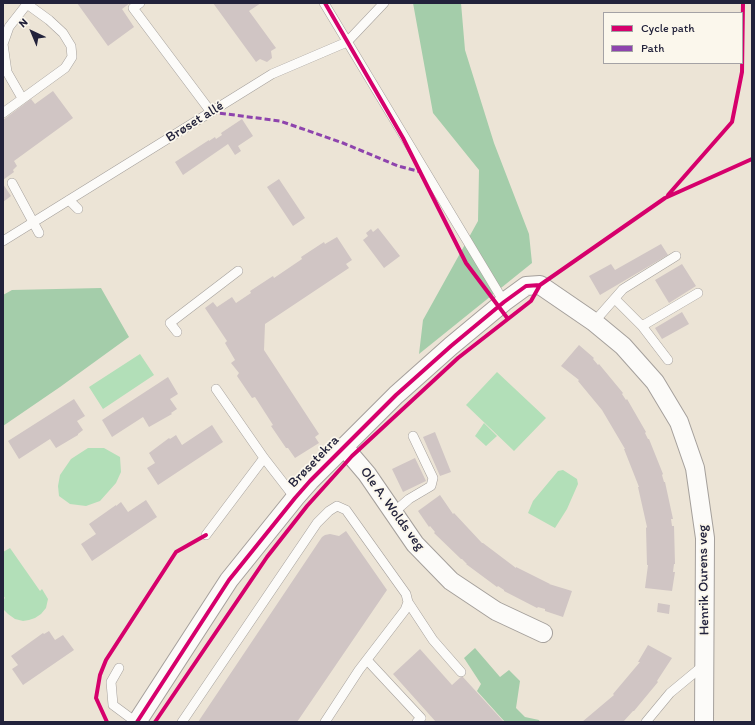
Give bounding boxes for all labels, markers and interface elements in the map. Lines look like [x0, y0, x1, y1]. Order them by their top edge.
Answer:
north arrow [12, 12, 52, 52]
legend [603, 12, 743, 64]
text: N [16, 16, 31, 30]
text: Cycle path [641, 21, 695, 35]
text: Path [641, 41, 664, 55]
street label: Brøset allé [163, 98, 227, 146]
street label: Brøsetekra [285, 432, 343, 492]
street label: Ole A. Wolds veg [356, 464, 428, 554]
street label: Henrik Ourens veg [695, 524, 713, 636]

